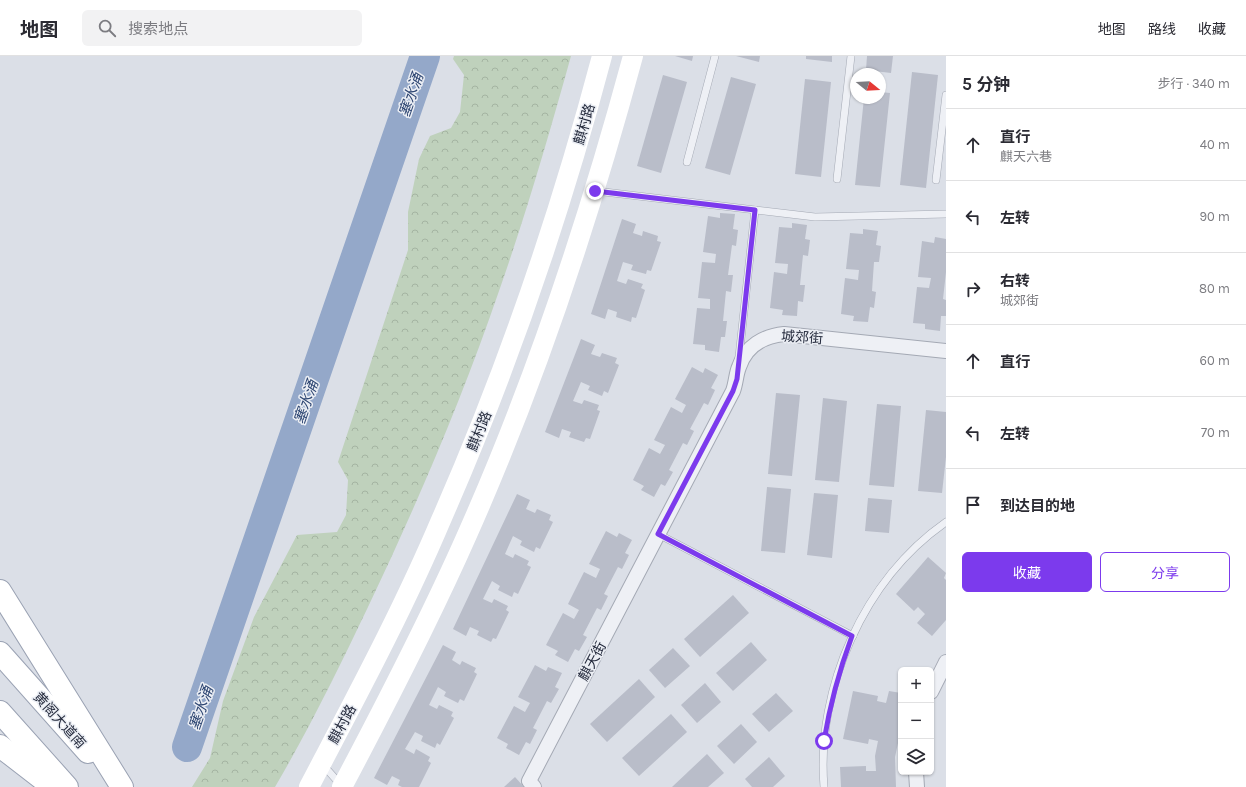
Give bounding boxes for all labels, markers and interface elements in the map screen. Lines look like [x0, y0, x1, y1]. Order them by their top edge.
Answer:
search box [82, 10, 362, 46]
icon: search [96, 17, 118, 39]
text: 地图 [20, 19, 58, 41]
text: 搜索地点 [128, 20, 188, 38]
text: 地图 [1098, 21, 1126, 38]
text: 路线 [1148, 21, 1176, 38]
text: 收藏 [1198, 21, 1226, 38]
north arrow [850, 68, 886, 104]
water label: 塞水涌 [395, 69, 427, 119]
text: 5 分钟 [962, 74, 1010, 94]
text: 步行 · 340 m [1158, 76, 1230, 91]
street label: 麒村路 [571, 102, 598, 147]
text: 直行 [1000, 128, 1030, 146]
icon: ahead [962, 134, 984, 156]
text: 40 m [1200, 137, 1230, 152]
text: 麒天六巷 [1000, 149, 1052, 164]
route end [586, 182, 604, 200]
icon: left [962, 206, 984, 228]
text: 左转 [1000, 209, 1030, 227]
text: 90 m [1199, 209, 1230, 224]
text: 右转 [1000, 272, 1030, 290]
icon: right [962, 278, 984, 300]
text: 80 m [1199, 281, 1230, 296]
text: 城郊街 [1000, 293, 1039, 308]
street label: 城郊街 [780, 328, 824, 347]
icon: ahead [962, 350, 984, 372]
text: 直行 [1000, 353, 1030, 371]
text: 60 m [1200, 353, 1230, 368]
water label: 塞水涌 [290, 376, 322, 426]
street label: 麒村路 [464, 409, 495, 454]
icon: left [962, 422, 984, 444]
text: 左转 [1000, 425, 1030, 443]
text: 70 m [1201, 425, 1230, 440]
icon: arrive [962, 494, 984, 516]
text: 到达目的地 [1000, 497, 1075, 515]
button: 收藏 [962, 552, 1092, 592]
button: 分享 [1100, 552, 1230, 592]
street label: 麒天街 [575, 639, 610, 684]
map controls [898, 667, 934, 775]
button: + [898, 667, 934, 703]
water label: 塞水涌 [185, 682, 217, 732]
street label: 黄阁大道南 [30, 689, 89, 752]
street label: 麒村路 [325, 702, 360, 747]
button: − [898, 703, 934, 739]
route start [815, 732, 833, 750]
button: layers [898, 739, 934, 775]

